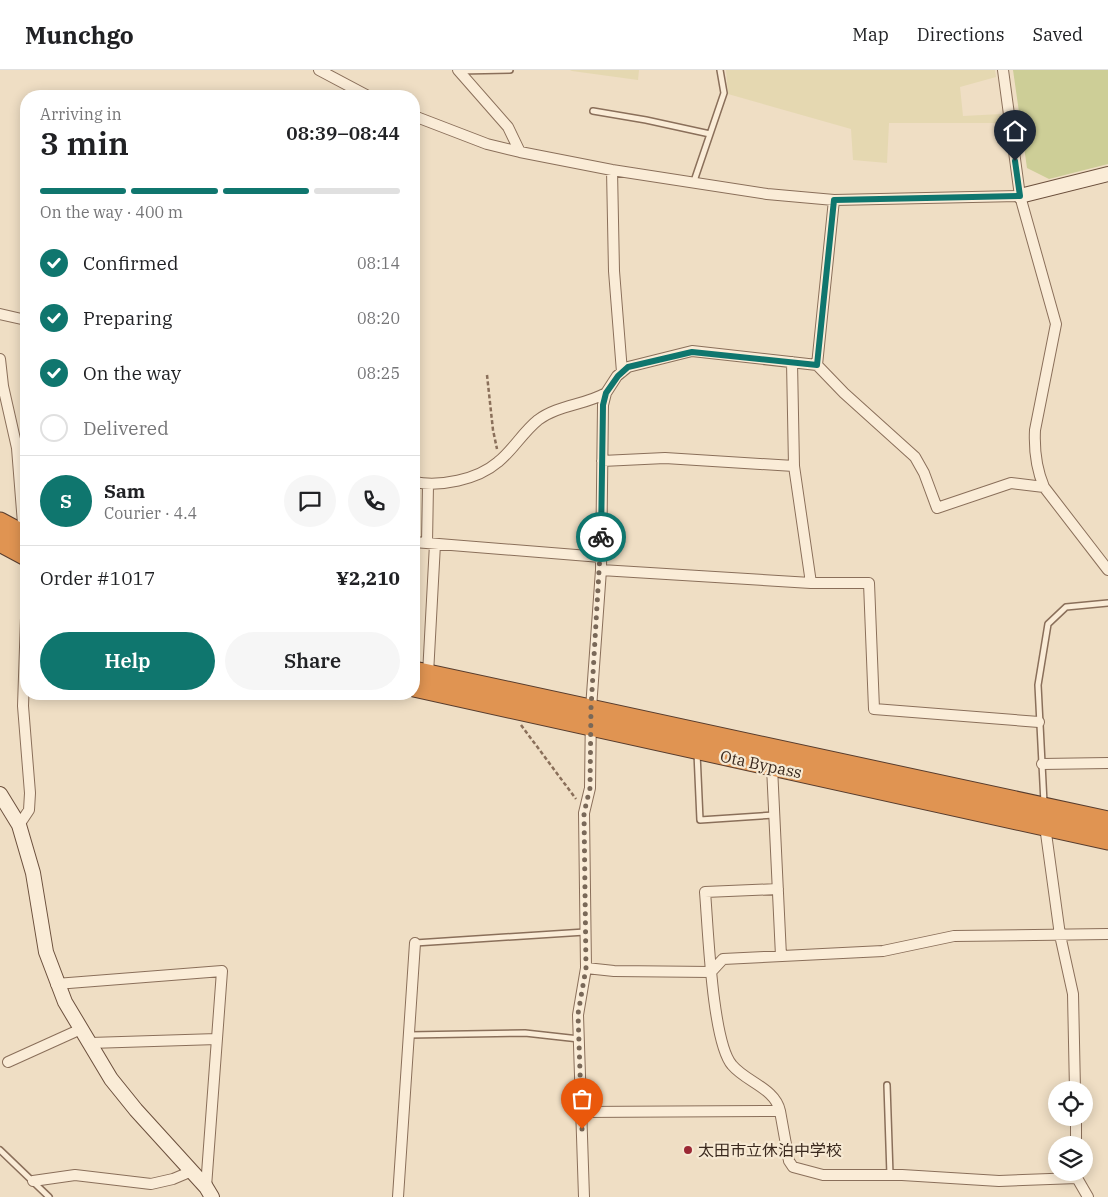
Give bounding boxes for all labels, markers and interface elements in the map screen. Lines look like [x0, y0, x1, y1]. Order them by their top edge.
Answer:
text: Munchgo [25, 19, 134, 51]
text: Map [852, 23, 889, 46]
text: Directions [917, 23, 1005, 46]
text: Saved [1033, 23, 1083, 46]
text: Arriving in [40, 104, 122, 124]
pin [994, 110, 1036, 161]
icon: home [1001, 117, 1029, 145]
text: 08:39–08:44 [286, 121, 400, 145]
text: 3 min [40, 122, 129, 164]
text: On the way · 400 m [40, 202, 183, 222]
icon: check [40, 249, 68, 277]
text: Confirmed [83, 251, 178, 275]
text: 08:14 [357, 253, 400, 273]
icon: check [40, 304, 68, 332]
text: Preparing [83, 306, 172, 330]
text: 08:20 [357, 308, 400, 328]
icon: check [40, 359, 68, 387]
text: On the way [83, 361, 181, 385]
text: 08:25 [357, 363, 400, 383]
text: Delivered [83, 416, 169, 440]
button: chat [284, 475, 336, 527]
button: phone [348, 475, 400, 527]
text: Sam [104, 479, 145, 503]
text: S [60, 489, 72, 513]
text: Courier · 4.4 [104, 503, 197, 523]
courier [576, 512, 626, 562]
icon: bike [587, 523, 615, 551]
text: Order #1017 [40, 566, 155, 590]
text: ¥2,210 [336, 566, 400, 590]
button: Help [40, 632, 215, 690]
button: Share [225, 632, 400, 690]
street label: Ota Bypass [718, 746, 804, 782]
pin [561, 1078, 603, 1129]
map controls [1048, 1081, 1093, 1181]
button: locate [1048, 1081, 1093, 1126]
icon: bag [568, 1085, 596, 1113]
button: layers [1048, 1136, 1093, 1181]
place label: 太田市立休泊中学校 [698, 1140, 842, 1160]
marker: 太田市立休泊中学校 [682, 1144, 694, 1156]

